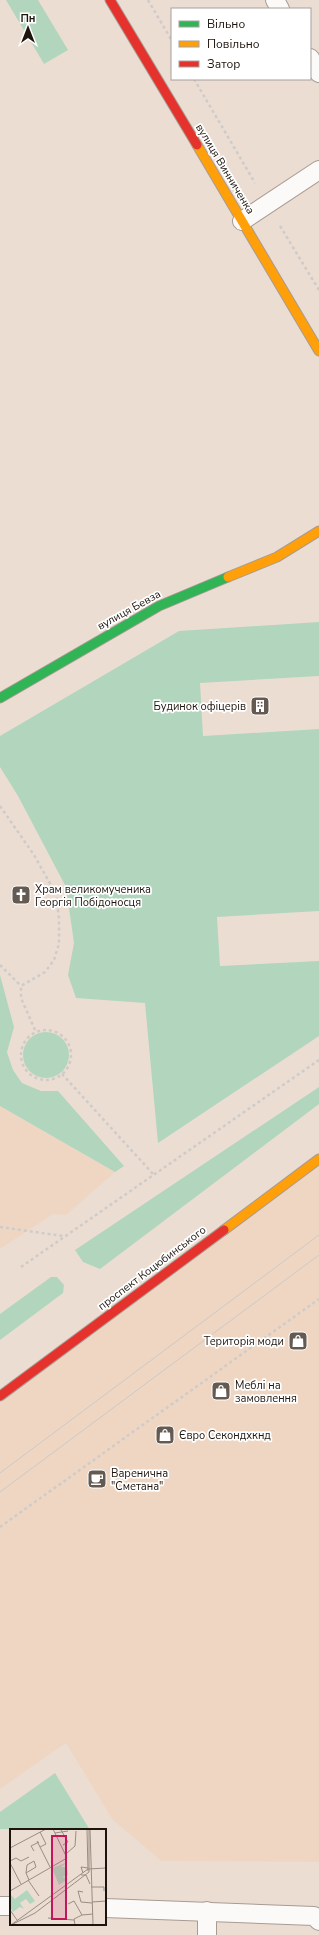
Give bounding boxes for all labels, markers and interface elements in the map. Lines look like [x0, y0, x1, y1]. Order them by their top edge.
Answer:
north arrow [8, 8, 48, 48]
legend [171, 8, 311, 80]
text: Пн [20, 11, 36, 26]
text: Вільно [207, 16, 245, 32]
text: Повільно [207, 36, 260, 52]
text: Затор [207, 56, 240, 72]
street label: вулиця Винниченка [192, 121, 258, 217]
street label: вулиця Бевза [95, 586, 163, 634]
building icon: Будинок офіцерів [249, 695, 271, 717]
place label: Будинок офіцерів [154, 699, 246, 714]
place label: Храм великомученика Георгія Побідоносця [35, 882, 151, 910]
church icon: Храм великомученика Георгія Побідоносця [10, 884, 32, 906]
street label: проспект Коцюбинського [95, 1222, 209, 1314]
shop icon: Територія моди [287, 1330, 309, 1352]
place label: Територія моди [204, 1334, 284, 1349]
place label: Меблі на замовлення [235, 1378, 297, 1406]
shop icon: Меблі на замовлення [210, 1380, 232, 1402]
shop icon: Євро Секондхкнд [154, 1424, 176, 1446]
place label: Євро Секондхкнд [179, 1428, 271, 1443]
place label: Варенична "Сметана" [111, 1466, 168, 1494]
cafe icon: Варенична "Сметана" [86, 1468, 108, 1490]
inset map [10, 1829, 106, 1925]

